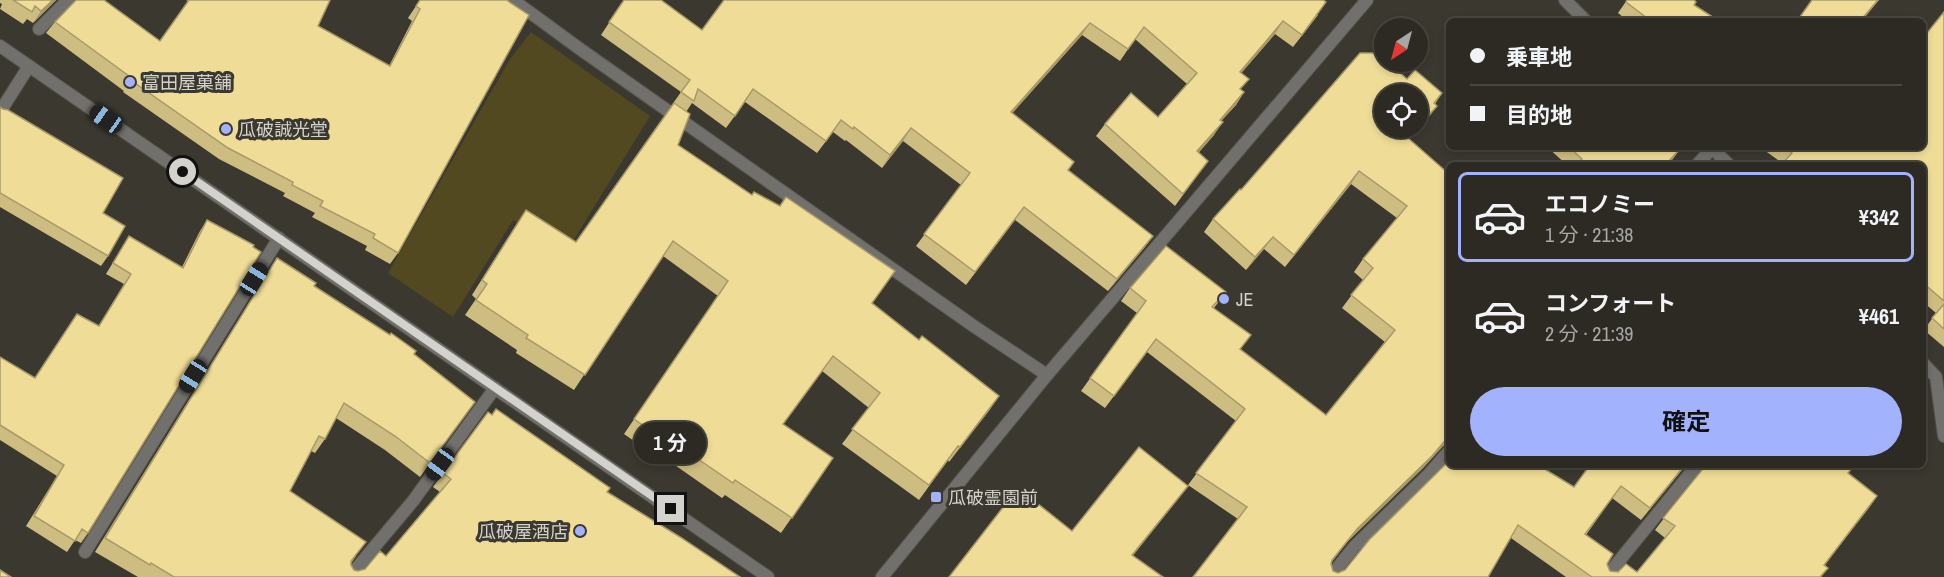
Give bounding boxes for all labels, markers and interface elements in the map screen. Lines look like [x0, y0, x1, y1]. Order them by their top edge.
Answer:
north arrow [1374, 18, 1428, 72]
map controls [1374, 18, 1428, 138]
text: 乗車地 [1506, 42, 1572, 72]
place label: 富田屋菓舗 [142, 70, 232, 95]
marker: 富田屋菓舗 [123, 75, 137, 89]
button: locate [1374, 84, 1428, 138]
text: 目的地 [1506, 100, 1572, 130]
car [86, 101, 126, 137]
place label: 瓜破誠光堂 [238, 117, 328, 142]
marker: 瓜破誠光堂 [219, 122, 233, 136]
route start [169, 158, 196, 185]
text: エコノミー [1545, 189, 1655, 219]
icon: car [1473, 190, 1527, 244]
text: ¥342 [1859, 202, 1899, 232]
text: 1 分 · 21:38 [1545, 221, 1633, 248]
car [237, 259, 271, 299]
place label: JE [1236, 287, 1253, 312]
text: コンフォート [1545, 288, 1676, 318]
icon: car [1473, 289, 1527, 343]
marker: JE [1217, 292, 1231, 306]
text: ¥461 [1859, 301, 1899, 331]
text: 2 分 · 21:39 [1545, 320, 1633, 347]
car [176, 356, 210, 396]
button: 確定 [1470, 387, 1902, 456]
callout: 1 分 [635, 422, 707, 464]
text: 1 分 [653, 429, 687, 456]
car [422, 444, 458, 484]
place label: 瓜破霊園前 [948, 485, 1038, 510]
marker: 瓜破霊園前 [929, 490, 943, 504]
route end [657, 495, 684, 522]
place label: 瓜破屋酒店 [478, 519, 568, 544]
marker: 瓜破屋酒店 [573, 524, 587, 538]

